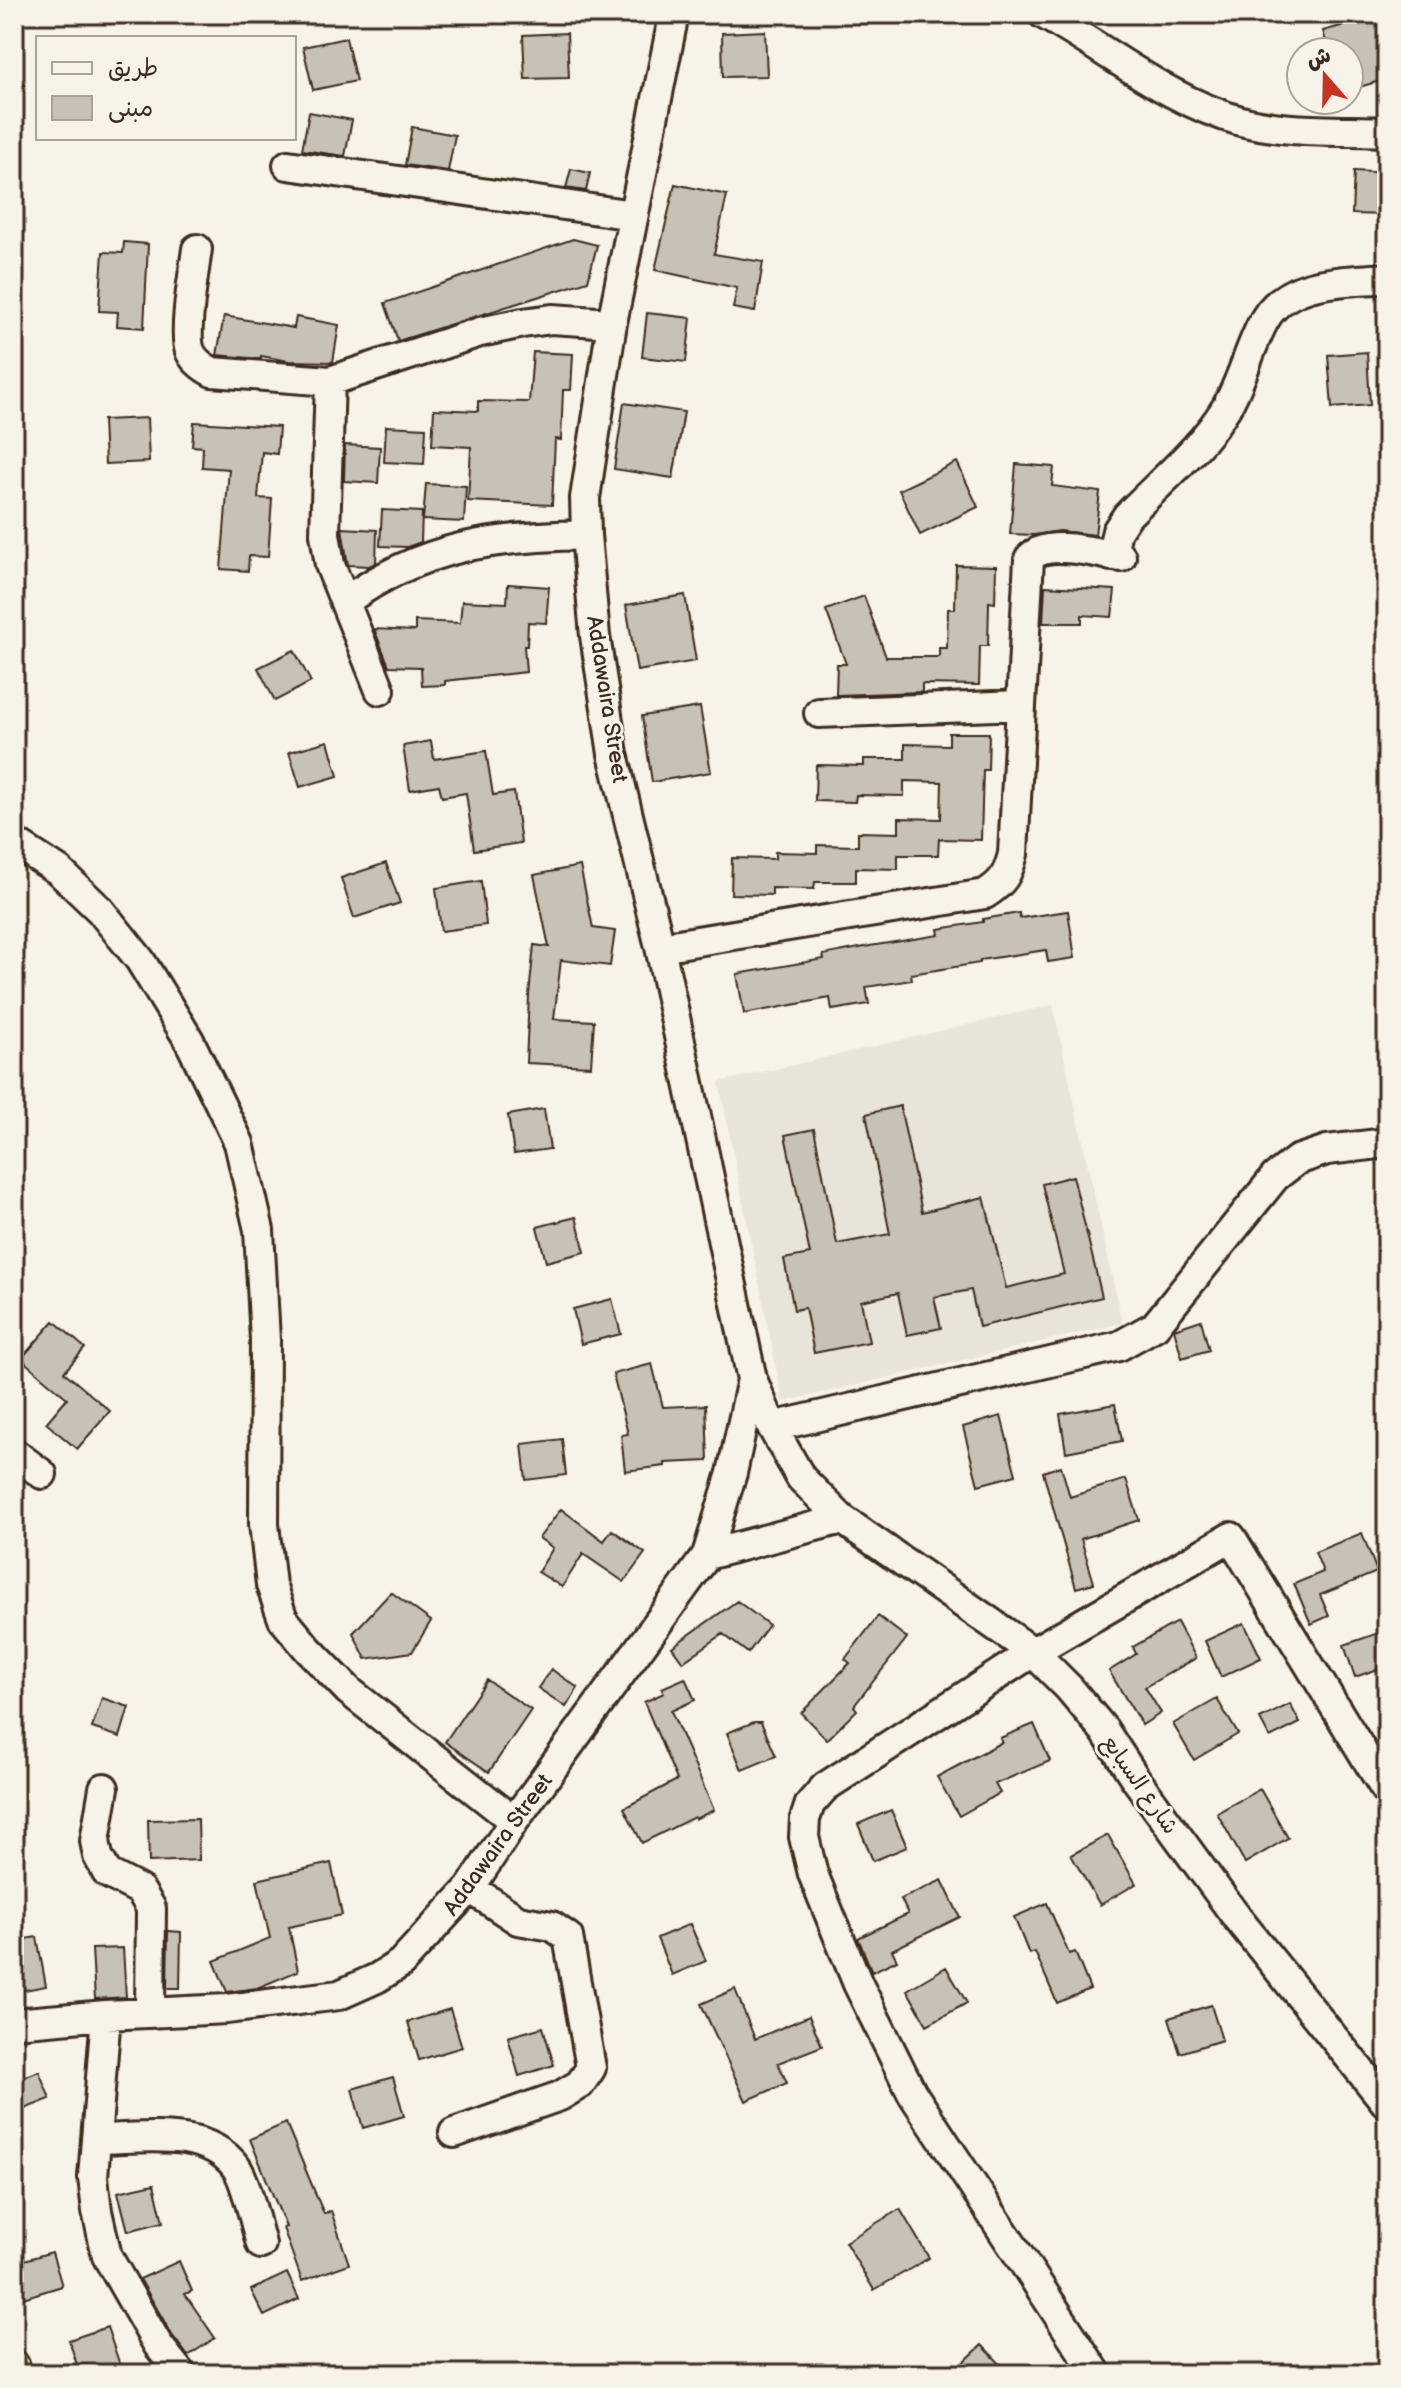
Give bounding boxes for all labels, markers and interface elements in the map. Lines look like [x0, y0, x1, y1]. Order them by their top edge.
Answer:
legend [36, 36, 296, 140]
north arrow [1285, 36, 1365, 116]
text: ش [1303, 42, 1335, 75]
text: طريق [108, 54, 158, 83]
text: مبنى [108, 94, 153, 123]
street label: Addawaira Street [580, 614, 633, 785]
street label: شارع السبايع [1094, 1730, 1184, 1841]
street label: Addawaira Street [438, 1768, 559, 1921]

